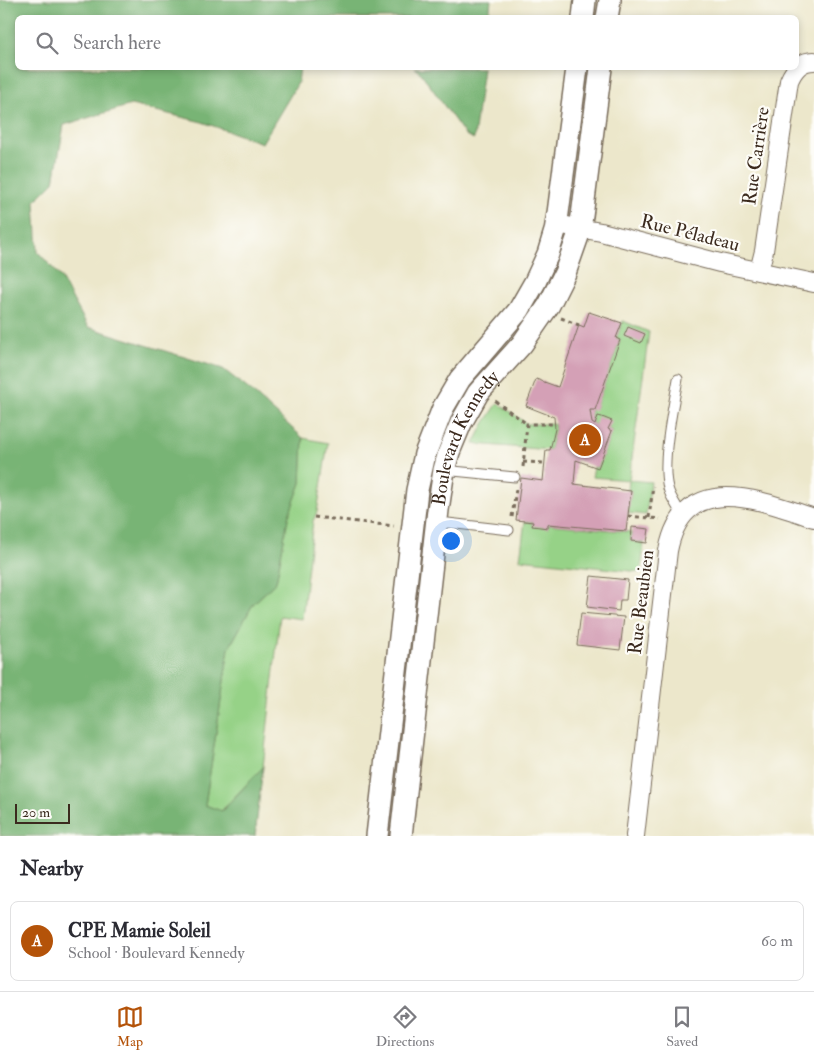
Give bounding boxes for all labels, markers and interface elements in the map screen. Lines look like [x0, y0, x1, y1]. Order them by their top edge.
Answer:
search box [15, 15, 799, 70]
icon: search [33, 29, 61, 57]
text: Search here [73, 31, 161, 55]
street label: Rue Carrière [737, 105, 775, 207]
street label: Rue Péladeau [638, 209, 742, 257]
street label: Boulevard Kennedy [427, 365, 505, 507]
pin: A [569, 421, 601, 459]
your location [438, 528, 464, 554]
street label: Rue Beaubien [623, 548, 659, 656]
scale bar [15, 801, 70, 824]
text: 20 m [22, 804, 50, 821]
text: Nearby [20, 855, 83, 882]
text: CPE Mamie Soleil [68, 919, 211, 943]
text: A [32, 931, 42, 951]
text: 60 m [761, 931, 793, 951]
text: School · Boulevard Kennedy [68, 943, 245, 963]
tab: Map [116, 1003, 144, 1050]
tab: Directions [376, 1003, 434, 1050]
tab: Saved [666, 1003, 698, 1050]

